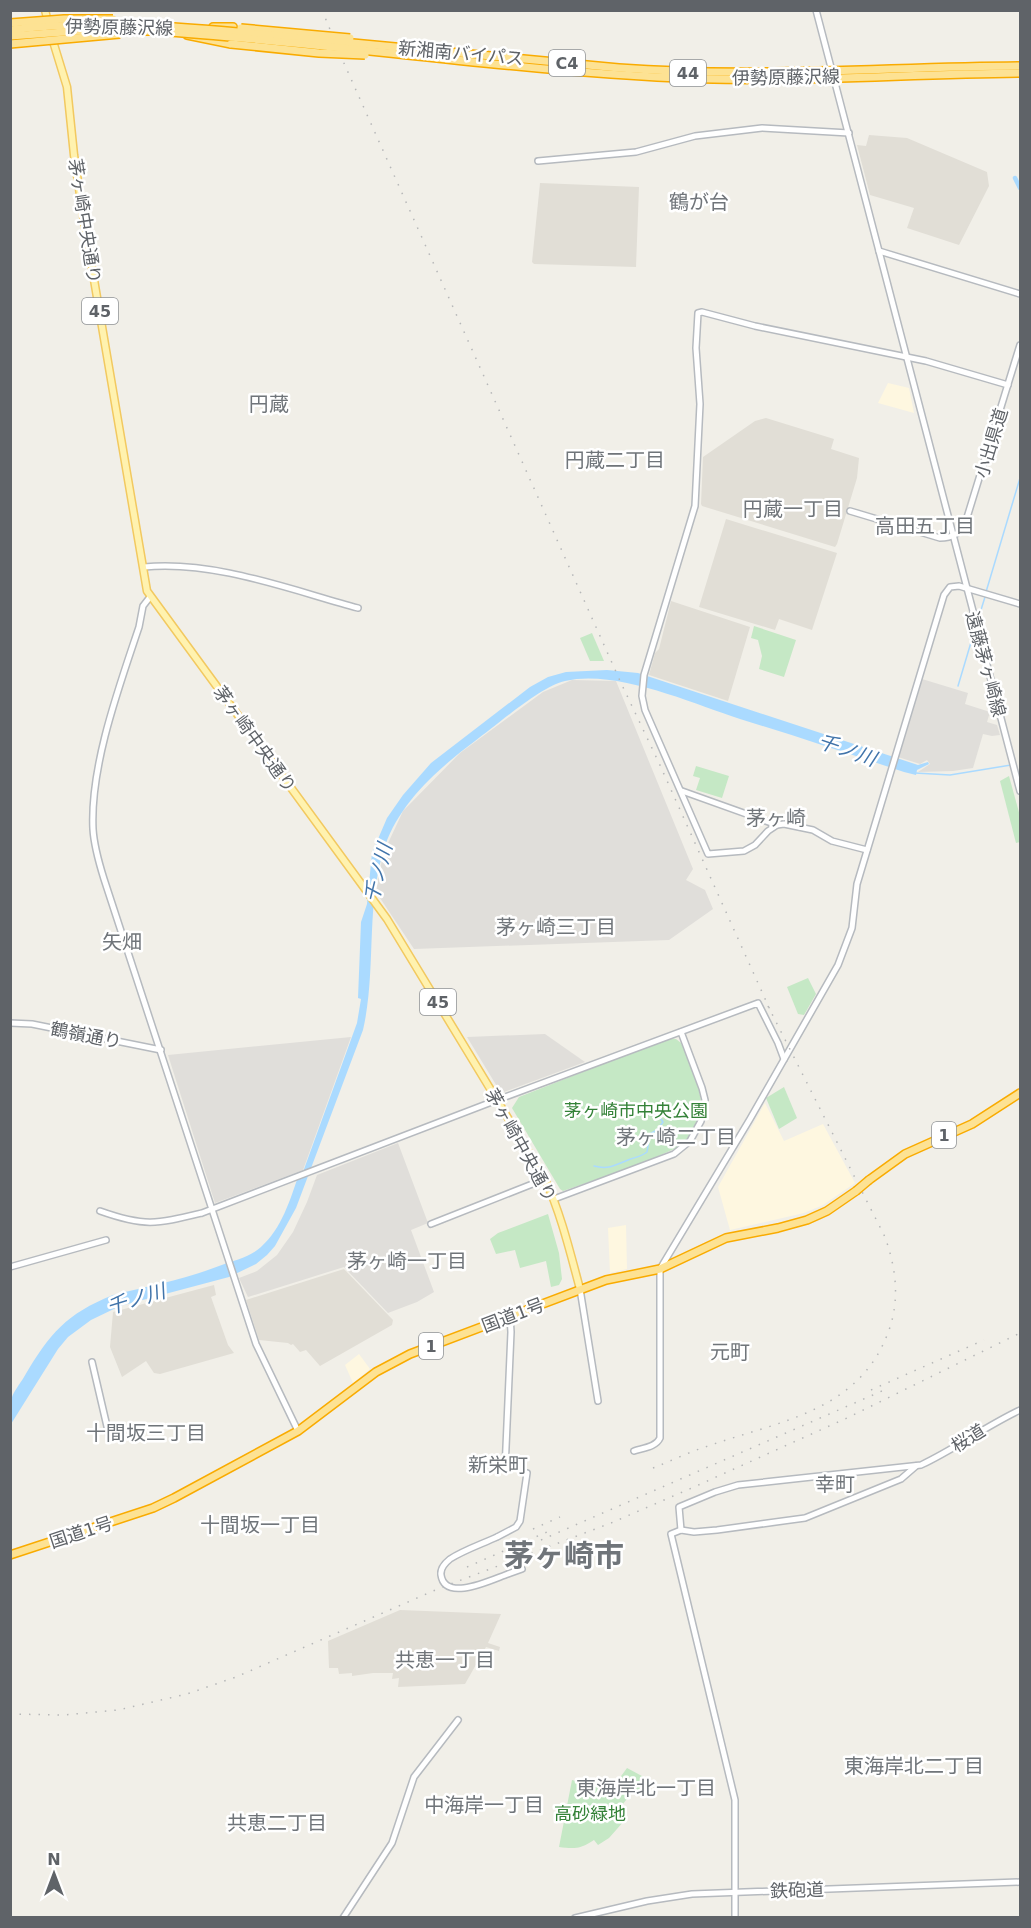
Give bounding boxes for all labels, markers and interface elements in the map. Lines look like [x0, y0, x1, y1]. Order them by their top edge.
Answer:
street label: 伊勢原藤沢線 [65, 16, 173, 38]
street label: 新湘南バイパス [398, 37, 524, 69]
road number: C4 [549, 50, 585, 76]
road number: 44 [670, 60, 706, 86]
street label: 伊勢原藤沢線 [732, 66, 840, 88]
street label: 茅ヶ崎中央通り [65, 157, 105, 285]
district label: 鶴が台 [669, 190, 729, 214]
road number: 45 [82, 298, 118, 324]
district label: 円蔵 [249, 392, 289, 416]
street label: 小出県道 [970, 406, 1012, 480]
district label: 円蔵二丁目 [565, 448, 665, 472]
district label: 円蔵一丁目 [743, 497, 843, 521]
district label: 高田五丁目 [875, 514, 975, 538]
street label: 遠藤茅ヶ崎線 [962, 609, 1010, 719]
street label: 茅ヶ崎中央通り [209, 682, 301, 796]
water label: 千ノ川 [815, 729, 881, 772]
district label: 茅ヶ崎 [746, 806, 806, 830]
water label: 千ノ川 [359, 839, 397, 905]
district label: 茅ヶ崎三丁目 [496, 915, 616, 939]
district label: 矢畑 [102, 930, 142, 954]
road number: 45 [420, 989, 456, 1015]
street label: 鶴嶺通り [49, 1018, 123, 1052]
street label: 茅ヶ崎中央通り [481, 1085, 561, 1205]
park label: 茅ヶ崎市中央公園 [564, 1100, 708, 1121]
road number: 1 [932, 1122, 956, 1148]
district label: 茅ヶ崎二丁目 [616, 1125, 736, 1149]
district label: 茅ヶ崎一丁目 [347, 1249, 467, 1273]
water label: 千ノ川 [104, 1278, 170, 1319]
street label: 国道1号 [479, 1293, 547, 1337]
road number: 1 [419, 1333, 443, 1359]
district label: 元町 [710, 1340, 750, 1364]
street label: 桜道 [947, 1420, 989, 1456]
district label: 十間坂三丁目 [86, 1421, 206, 1445]
district label: 新栄町 [468, 1453, 528, 1477]
district label: 幸町 [815, 1472, 855, 1496]
street label: 国道1号 [47, 1512, 115, 1552]
district label: 十間坂一丁目 [200, 1513, 320, 1537]
district label: 茅ヶ崎市 [504, 1538, 624, 1573]
district label: 共恵一丁目 [395, 1648, 495, 1672]
district label: 東海岸北二丁目 [844, 1754, 984, 1778]
district label: 東海岸北一丁目 [576, 1776, 716, 1800]
district label: 中海岸一丁目 [424, 1793, 544, 1817]
park label: 高砂緑地 [554, 1803, 626, 1824]
district label: 共恵二丁目 [227, 1811, 327, 1835]
north arrow [24, 1844, 84, 1904]
text: N [47, 1850, 61, 1869]
street label: 鉄砲道 [770, 1879, 824, 1901]

